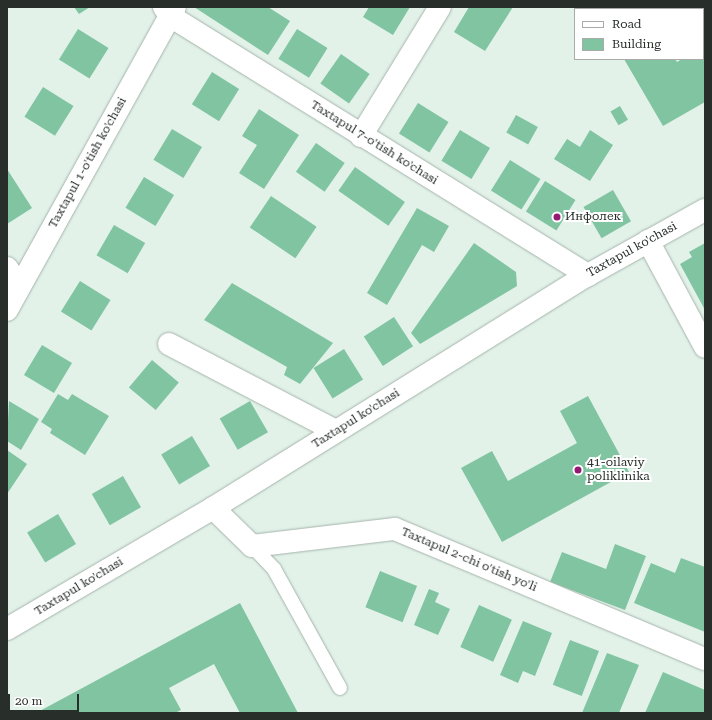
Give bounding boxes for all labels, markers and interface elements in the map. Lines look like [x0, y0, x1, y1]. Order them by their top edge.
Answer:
legend [574, 8, 704, 60]
text: Road [612, 17, 641, 31]
text: Building [612, 37, 661, 51]
street label: Taxtapul 1-o'tish ko'chasi [46, 95, 130, 231]
street label: Taxtapul 7-o'tish ko'chasi [308, 98, 440, 188]
place label: Инфолек [565, 210, 621, 224]
marker: Инфолек [552, 212, 562, 222]
street label: Taxtapul ko'chasi [584, 219, 680, 281]
street label: Taxtapul ko'chasi [309, 386, 403, 452]
place label: 41-oilaviy poliklinika [587, 456, 650, 484]
marker: 41-oilaviy poliklinika [572, 464, 584, 476]
street label: Taxtapul 2-chi o'tish yo'li [399, 525, 539, 595]
street label: Taxtapul ko'chasi [32, 555, 126, 619]
scale bar [10, 686, 81, 712]
text: 20 m [15, 694, 42, 708]

